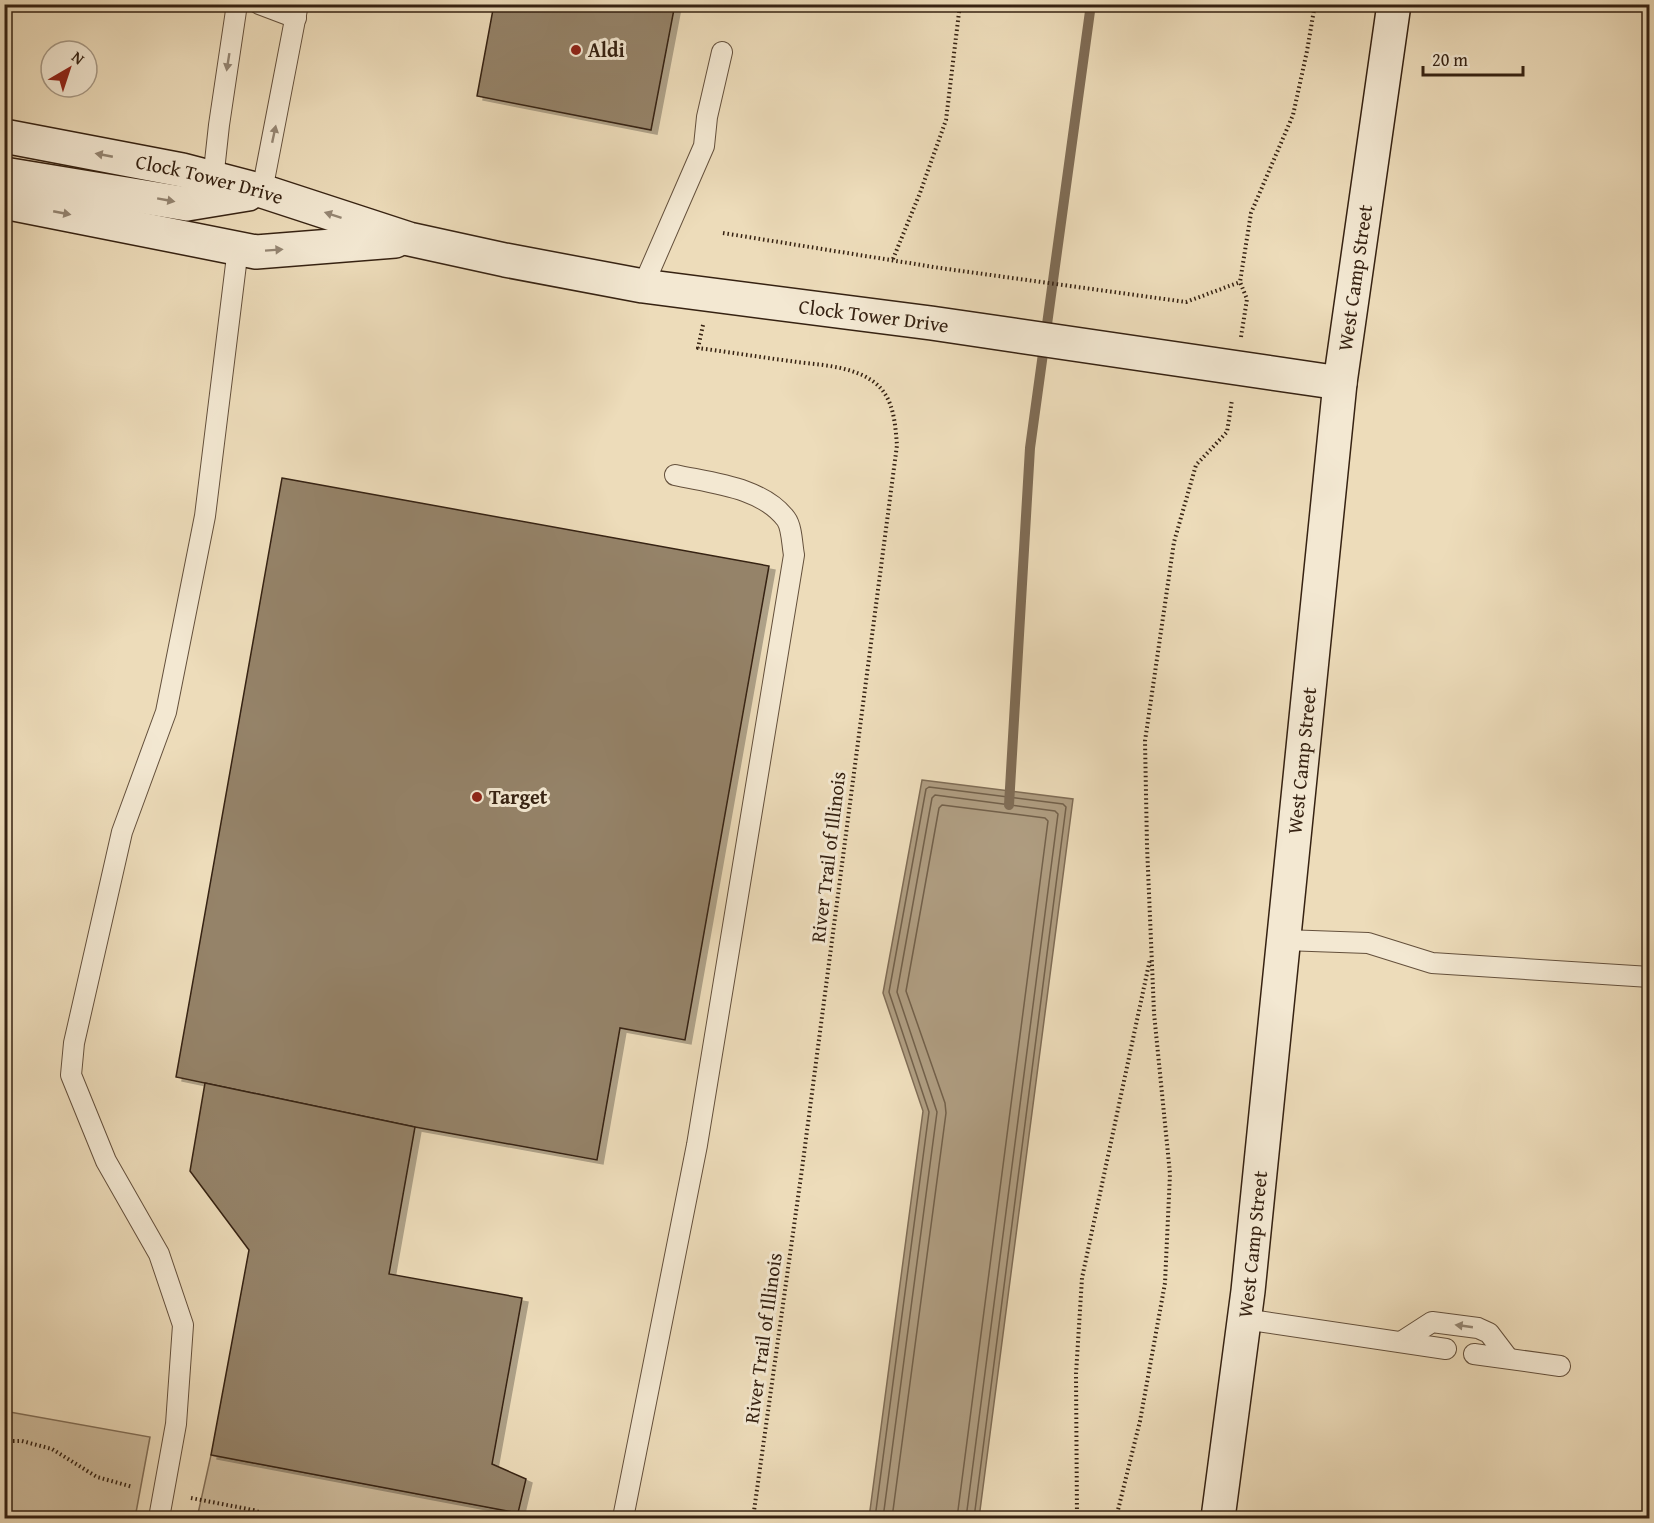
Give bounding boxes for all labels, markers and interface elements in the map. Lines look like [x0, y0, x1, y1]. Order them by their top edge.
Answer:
place label: Aldi [588, 35, 625, 64]
north arrow [39, 39, 99, 99]
scale bar [1423, 39, 1524, 77]
marker: Aldi [569, 43, 583, 57]
text: N [67, 45, 90, 70]
text: 20 m [1432, 46, 1468, 73]
one-way arrow [224, 53, 233, 72]
one-way arrow [269, 125, 279, 143]
street label: Clock Tower Drive [134, 147, 287, 211]
one-way arrow [95, 150, 114, 159]
one-way arrow [157, 196, 176, 205]
street label: West Camp Street [1330, 203, 1379, 353]
one-way arrow [53, 209, 72, 218]
one-way arrow [324, 210, 342, 219]
one-way arrow [265, 246, 284, 255]
street label: Clock Tower Drive [797, 291, 951, 339]
street label: West Camp Street [1279, 686, 1323, 835]
street label: River Trail of Illinois [803, 770, 852, 944]
place label: Target [489, 782, 548, 811]
marker: Target [470, 790, 484, 804]
street label: West Camp Street [1230, 1169, 1274, 1319]
street label: River Trail of Illinois [736, 1251, 789, 1425]
one-way arrow [1454, 1322, 1473, 1331]

